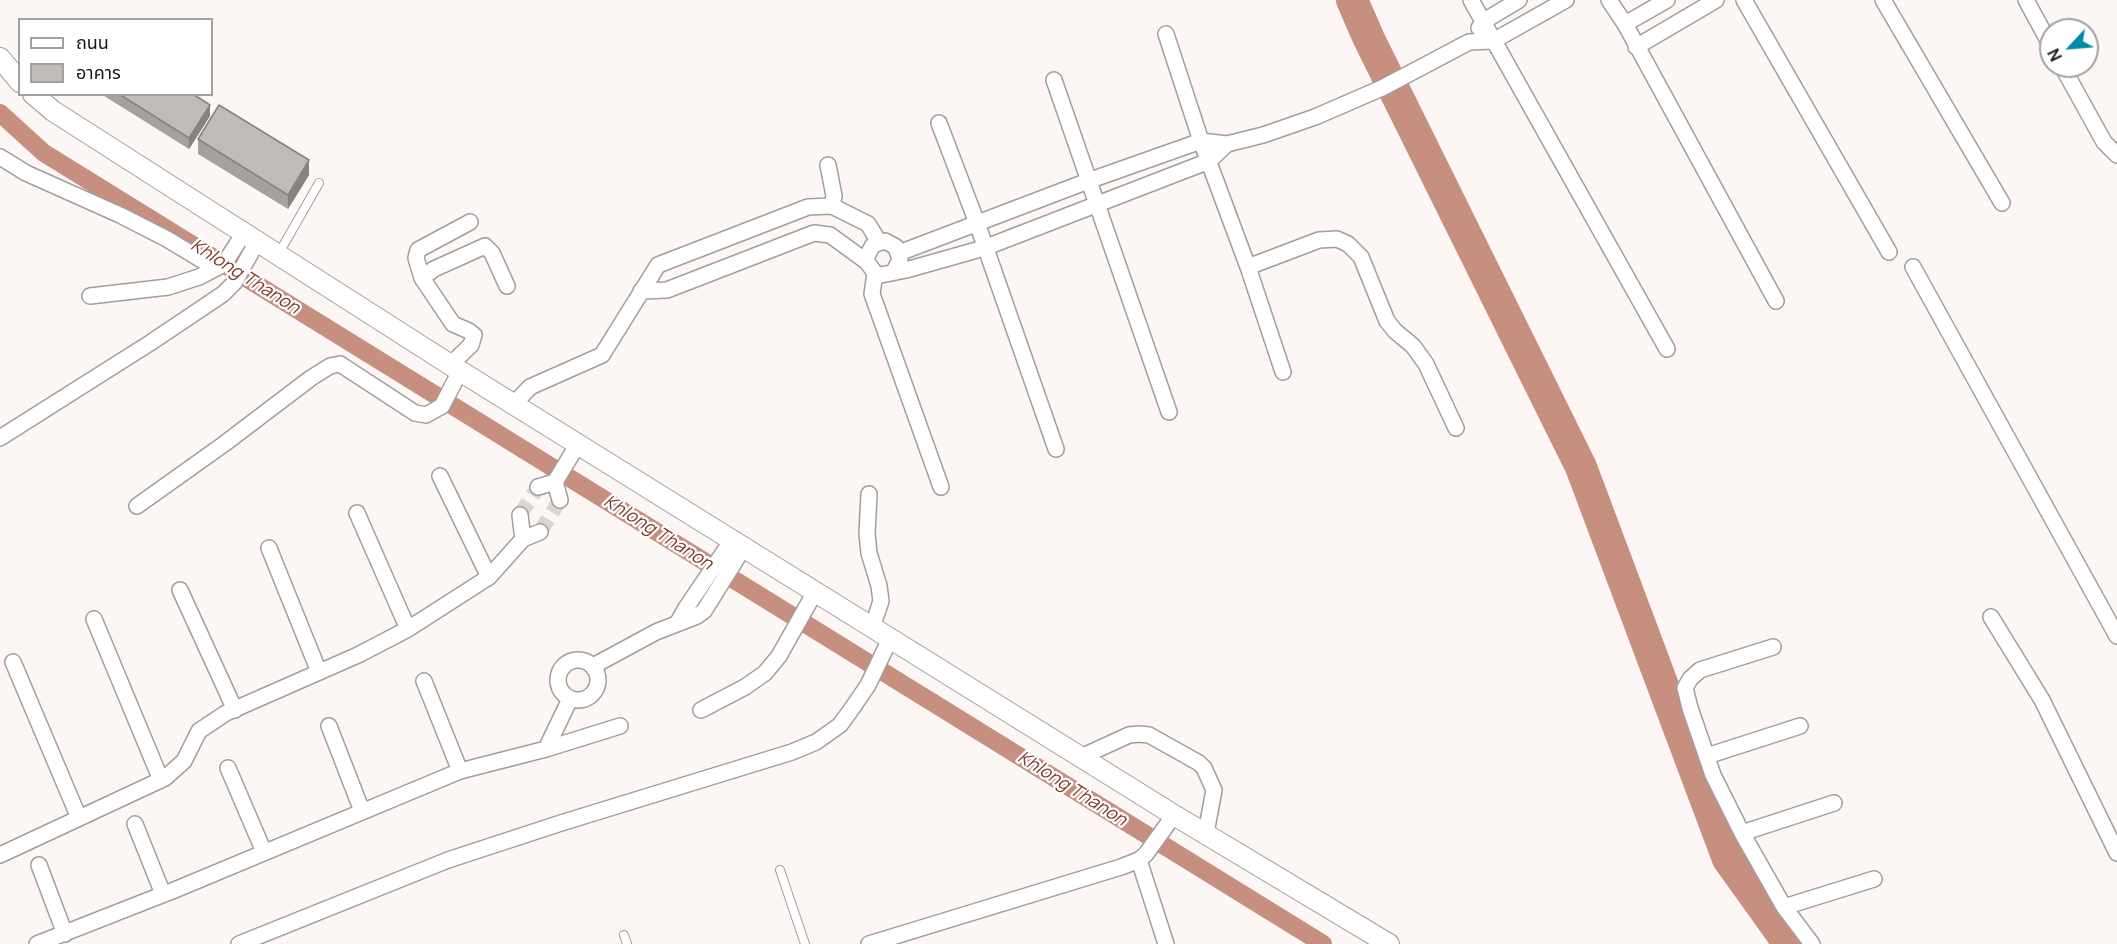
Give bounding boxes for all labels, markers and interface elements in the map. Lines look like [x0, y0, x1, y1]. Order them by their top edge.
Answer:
legend [18, 18, 213, 96]
north arrow [2039, 18, 2099, 78]
text: ถนน [76, 30, 109, 54]
text: N [2042, 45, 2067, 65]
text: อาคาร [76, 60, 121, 84]
water label: Khlong Thanon [186, 235, 304, 319]
water label: Khlong Thanon [599, 491, 717, 575]
water label: Khlong Thanon [1013, 747, 1131, 831]

